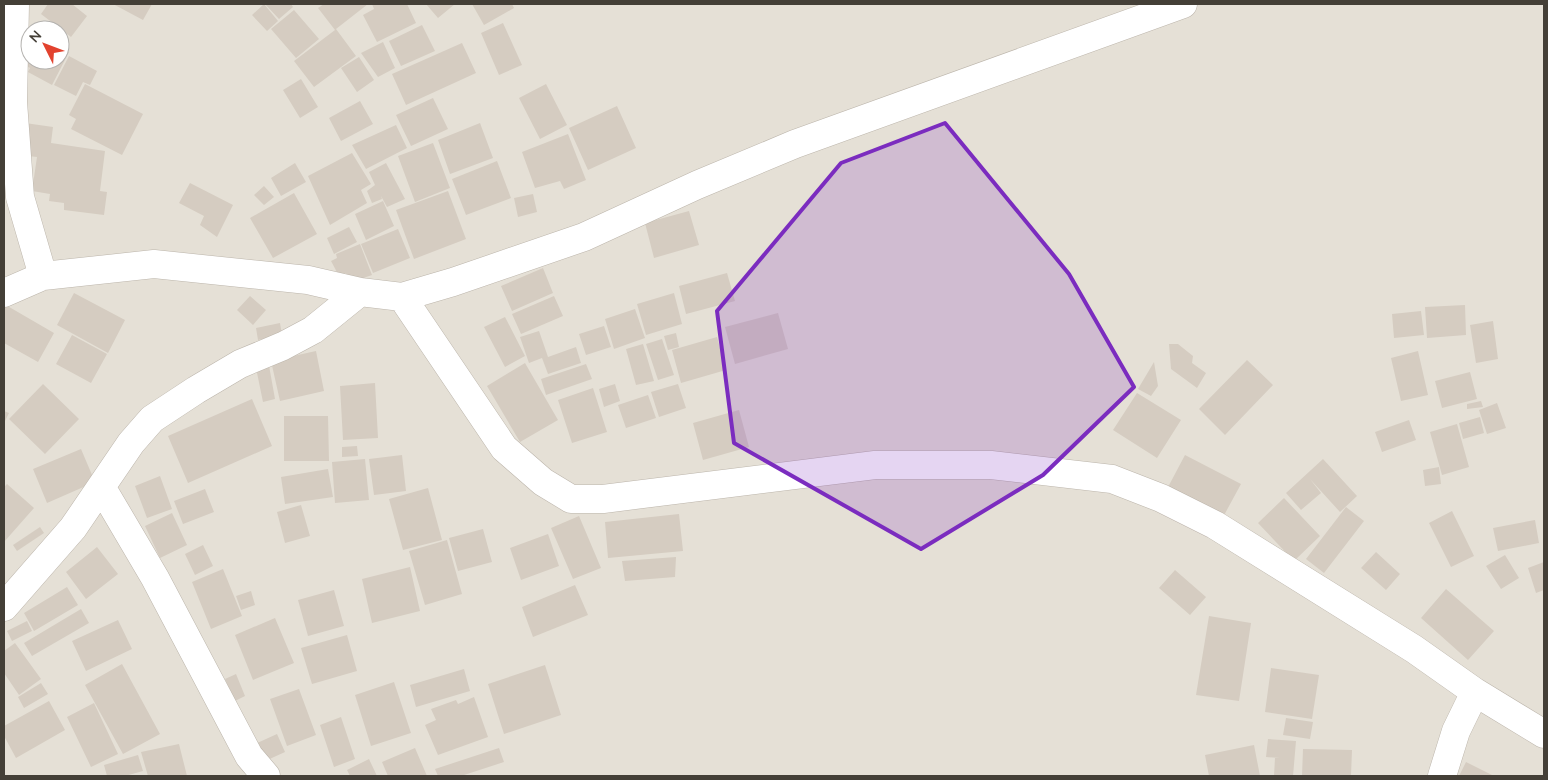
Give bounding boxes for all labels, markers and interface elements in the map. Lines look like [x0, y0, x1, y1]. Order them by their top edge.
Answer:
north arrow [20, 20, 70, 70]
text: N [25, 26, 45, 46]

